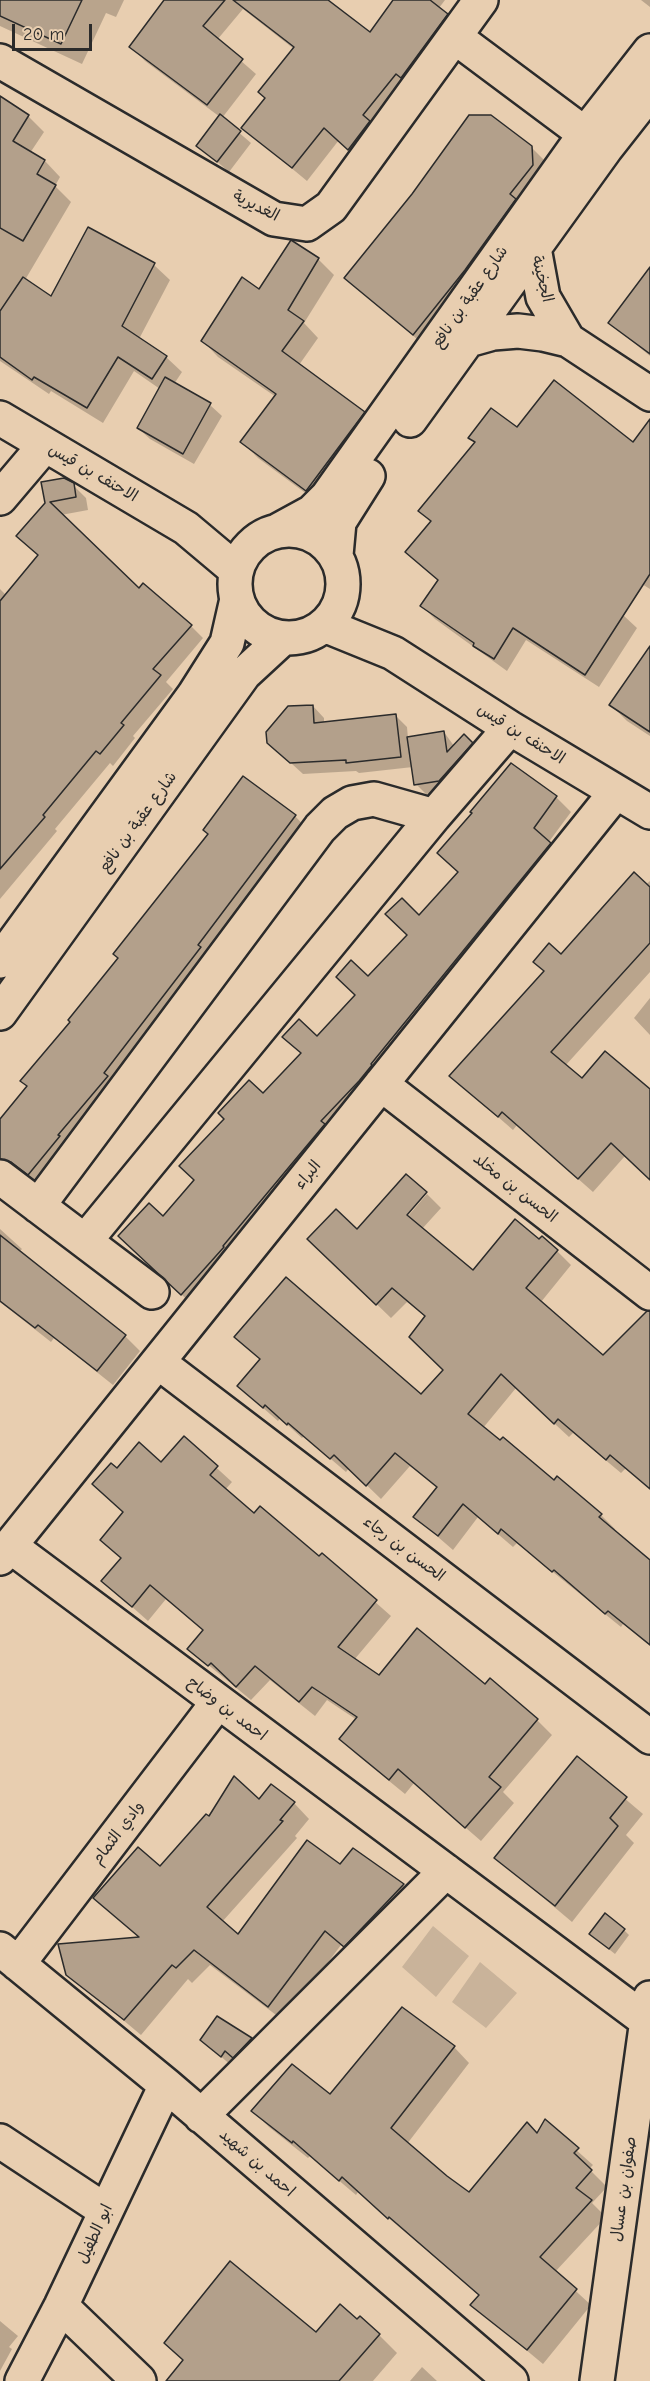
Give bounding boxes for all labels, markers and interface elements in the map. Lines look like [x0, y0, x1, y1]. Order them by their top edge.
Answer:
scale bar [15, 12, 94, 50]
text: 20 m [23, 24, 64, 45]
street label: الغديرية [229, 186, 283, 226]
street label: شارع عقبة بن نافع [428, 242, 512, 352]
street label: الجخينة [527, 254, 557, 304]
street label: الاحنف بن قيس [45, 440, 141, 506]
street label: الاحنف بن قيس [474, 699, 568, 769]
street label: شارع عقبة بن نافع [95, 768, 181, 876]
street label: الحسن بن مخلد [469, 1149, 561, 1227]
street label: البراء [291, 1157, 325, 1193]
street label: الحسن بن رجاء [359, 1512, 449, 1586]
street label: احمد بن وضاح [183, 1673, 271, 1745]
street label: وادي الثمام [88, 1797, 148, 1869]
street label: احمد بن شهيد [215, 2125, 299, 2201]
street label: صفوان بن عسال [607, 2135, 641, 2243]
street label: ابو الطفيل [73, 2201, 117, 2267]

